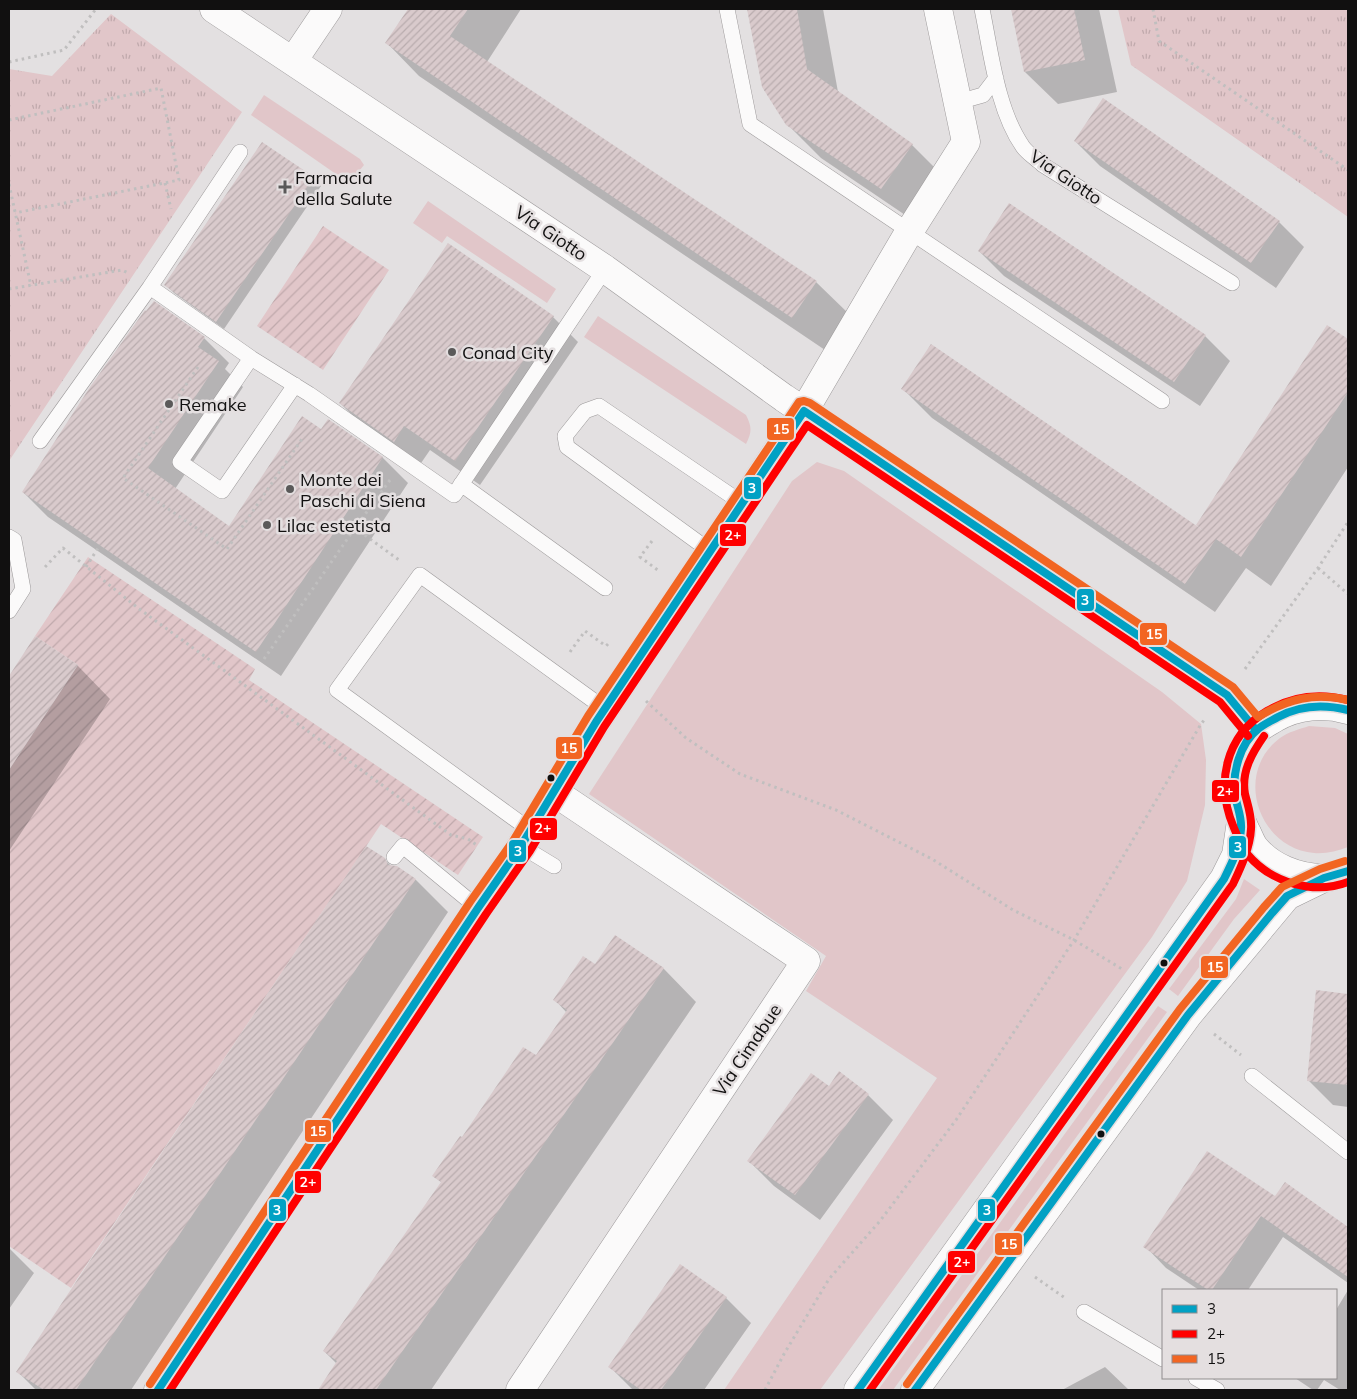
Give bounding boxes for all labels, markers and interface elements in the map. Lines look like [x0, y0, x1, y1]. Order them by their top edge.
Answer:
street label: Via Giotto [1025, 144, 1107, 210]
place label: Farmacia della Salute [295, 166, 392, 210]
marker: Farmacia della Salute [279, 181, 291, 193]
street label: Via Giotto [510, 200, 592, 266]
place label: Conad City [462, 341, 554, 364]
marker: Conad City [446, 346, 458, 358]
place label: Remake [179, 393, 246, 416]
marker: Remake [163, 398, 175, 410]
line badge: 15 [766, 417, 795, 441]
text: 15 [773, 420, 789, 438]
place label: Monte dei Paschi di Siena [300, 468, 426, 512]
line badge: 3 [743, 476, 762, 500]
text: 3 [748, 479, 756, 497]
marker: Monte dei Paschi di Siena [284, 483, 296, 495]
place label: Lilac estetista [277, 514, 391, 537]
marker: Lilac estetista [261, 519, 273, 531]
line badge: 2+ [719, 523, 747, 547]
text: 2+ [725, 526, 741, 544]
line badge: 3 [1076, 588, 1095, 612]
text: 3 [1081, 591, 1089, 609]
line badge: 15 [1139, 622, 1168, 646]
text: 15 [1146, 625, 1162, 643]
line badge: 15 [555, 736, 583, 760]
text: 15 [561, 739, 577, 757]
unlabelled marker [546, 773, 556, 783]
line badge: 2+ [1211, 779, 1240, 803]
text: 2+ [1217, 782, 1233, 800]
line badge: 2+ [529, 817, 558, 841]
text: 2+ [535, 819, 551, 837]
line badge: 3 [1228, 835, 1247, 859]
text: 3 [1234, 838, 1242, 856]
line badge: 3 [508, 839, 527, 863]
text: 3 [514, 842, 522, 860]
line badge: 15 [1200, 955, 1229, 979]
unlabelled marker [1159, 958, 1169, 968]
text: 15 [1207, 958, 1223, 976]
street label: Via Cimabue [708, 999, 786, 1101]
line badge: 15 [304, 1119, 332, 1143]
text: 15 [310, 1122, 326, 1140]
unlabelled marker [1096, 1129, 1106, 1139]
line badge: 2+ [294, 1170, 322, 1194]
text: 2+ [300, 1173, 316, 1191]
line badge: 3 [268, 1198, 287, 1222]
line badge: 3 [977, 1198, 996, 1222]
text: 3 [273, 1201, 281, 1219]
text: 3 [983, 1201, 991, 1219]
line badge: 15 [994, 1232, 1023, 1256]
text: 15 [1001, 1235, 1017, 1253]
line badge: 2+ [947, 1250, 976, 1274]
text: 2+ [954, 1253, 970, 1271]
legend [1162, 1289, 1337, 1379]
text: 3 [1207, 1299, 1216, 1318]
text: 2+ [1207, 1324, 1225, 1343]
text: 15 [1207, 1349, 1225, 1368]

